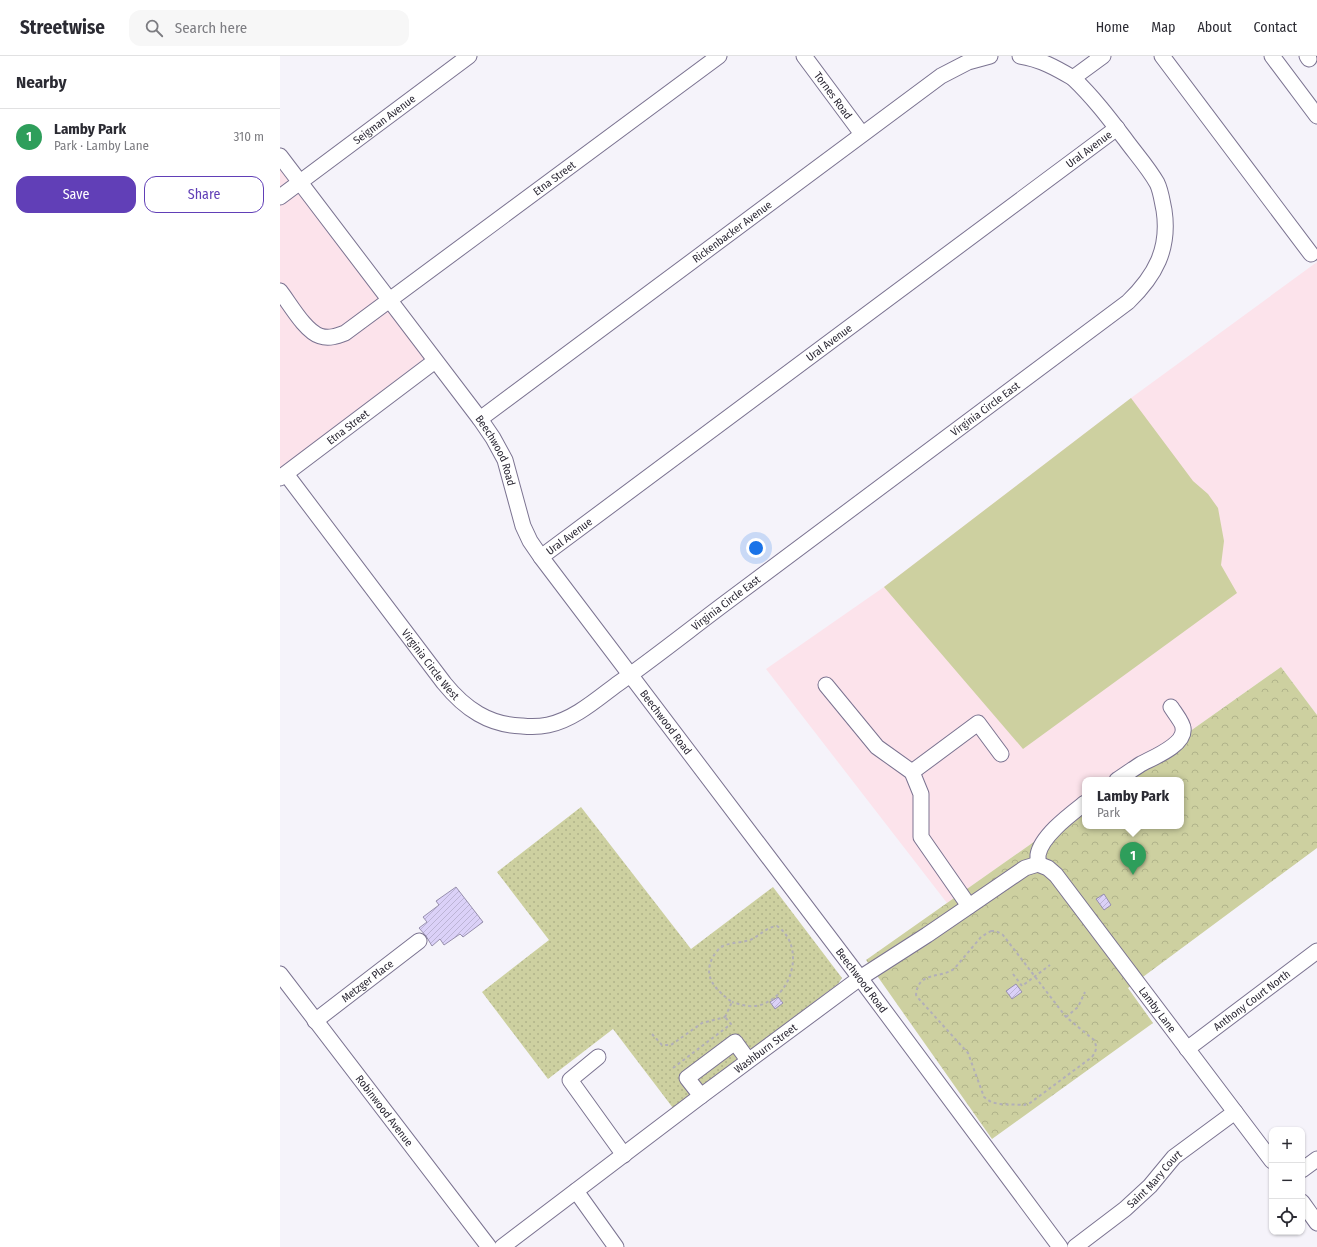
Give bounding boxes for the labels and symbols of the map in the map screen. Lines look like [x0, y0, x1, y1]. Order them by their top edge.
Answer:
street label: Tornes Road [811, 69, 855, 121]
street label: Seigman Avenue [351, 92, 418, 147]
street label: Ural Avenue [1063, 128, 1114, 170]
street label: Etna Street [530, 158, 578, 198]
street label: Rickenbacker Avenue [690, 198, 774, 265]
street label: Ural Avenue [803, 321, 854, 364]
street label: Virginia Circle East [948, 378, 1022, 439]
street label: Etna Street [324, 406, 372, 447]
street label: Beechwood Road [473, 413, 518, 487]
street label: Ural Avenue [544, 515, 595, 557]
your location [746, 538, 766, 558]
street label: Virginia Circle East [689, 572, 763, 633]
street label: Virginia Circle West [399, 626, 462, 703]
street label: Beechwood Road [637, 687, 695, 757]
pin: 1 [1120, 842, 1146, 875]
street label: Beechwood Road [833, 945, 890, 1015]
street label: Metzger Place [339, 957, 396, 1005]
street label: Anthony Court North [1211, 967, 1293, 1033]
street label: Lamby Lane [1136, 984, 1179, 1035]
street label: Washburn Street [732, 1020, 800, 1076]
street label: Robinwood Avenue [353, 1072, 416, 1149]
street label: Saint Mary Court [1124, 1147, 1185, 1210]

